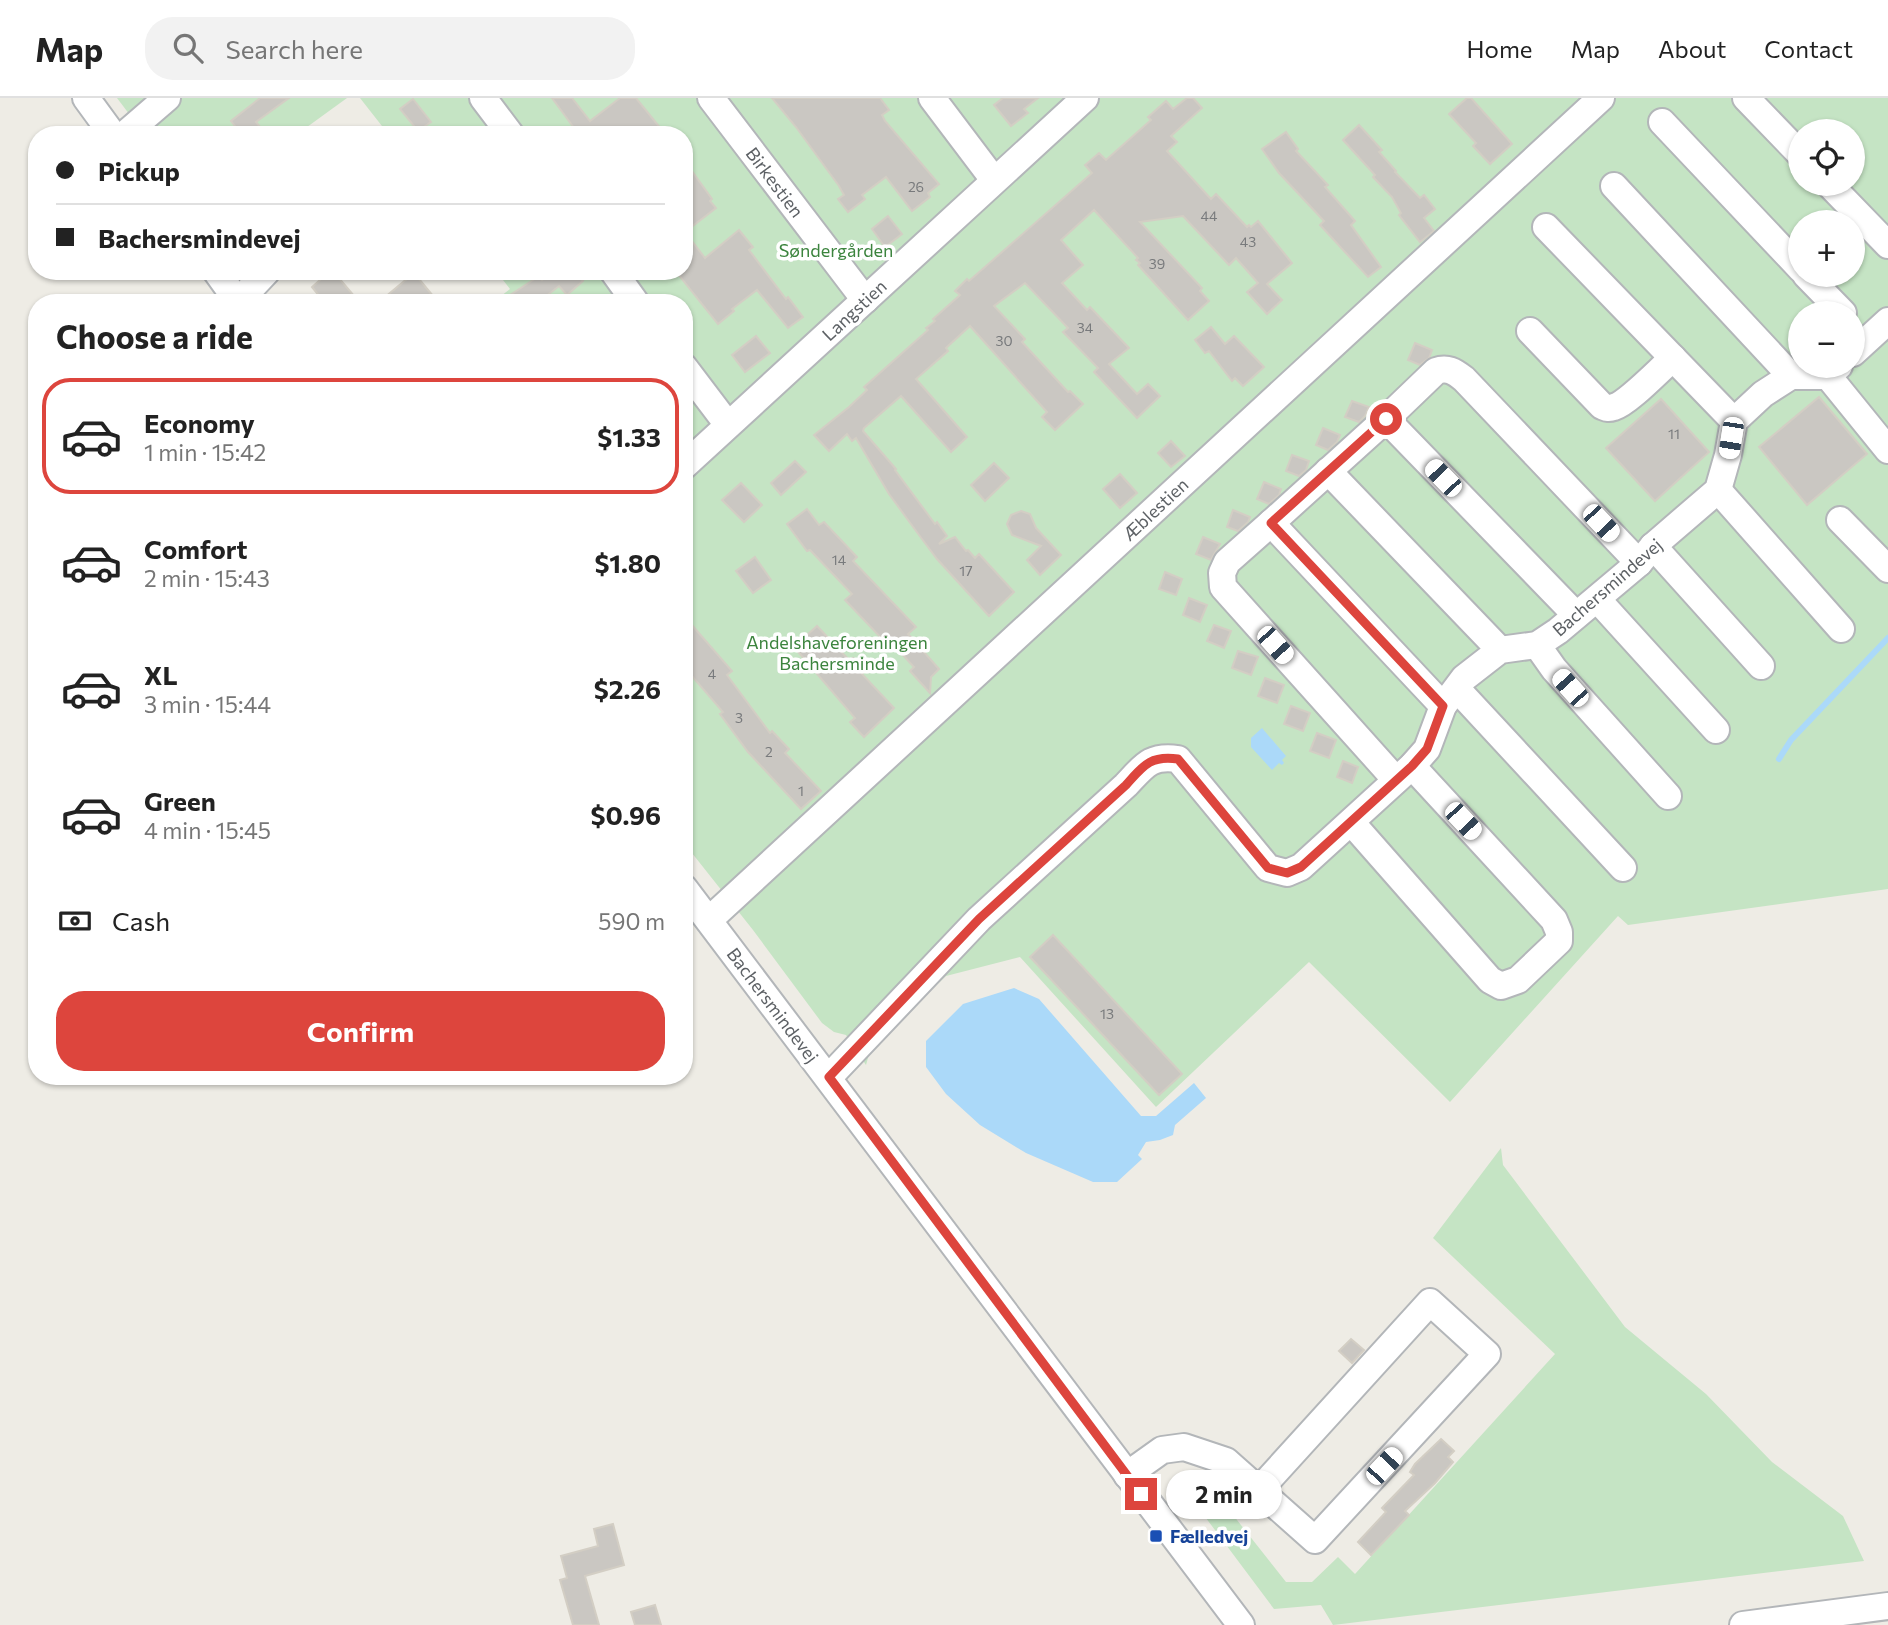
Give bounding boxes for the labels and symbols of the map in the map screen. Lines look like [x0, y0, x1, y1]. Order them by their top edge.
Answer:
street label: Birkestien [741, 143, 809, 221]
house number: 26 [908, 178, 924, 195]
house number: 44 [1201, 207, 1218, 224]
house number: 43 [1240, 233, 1256, 250]
park label: Søndergården [779, 239, 893, 261]
house number: 39 [1149, 255, 1165, 272]
street label: Langstien [817, 275, 891, 345]
house number: 34 [1077, 319, 1094, 336]
house number: 30 [995, 332, 1013, 349]
route start [1370, 403, 1402, 435]
car [1718, 416, 1745, 460]
house number: 11 [1668, 425, 1680, 442]
car [1421, 456, 1466, 500]
street label: Æblestien [1117, 473, 1193, 545]
car [1579, 500, 1624, 546]
street label: Bachersmindevej [1548, 533, 1666, 641]
house number: 14 [832, 551, 847, 568]
house number: 17 [959, 562, 973, 579]
car [1254, 622, 1297, 668]
park label: Andelshaveforeningen Bachersminde [746, 631, 928, 674]
house number: 4 [708, 665, 717, 682]
car [1549, 665, 1592, 711]
house number: 3 [735, 709, 743, 726]
house number: 2 [765, 743, 773, 760]
house number: 1 [798, 782, 804, 799]
car [1441, 798, 1486, 844]
street label: Bachersmindevej [723, 943, 823, 1067]
house number: 13 [1100, 1005, 1114, 1022]
car [1362, 1443, 1407, 1489]
callout: 2 min [1166, 1470, 1281, 1518]
route end [1125, 1478, 1157, 1510]
place label: Fælledvej [1170, 1525, 1248, 1547]
marker: Fælledvej [1148, 1528, 1164, 1544]

